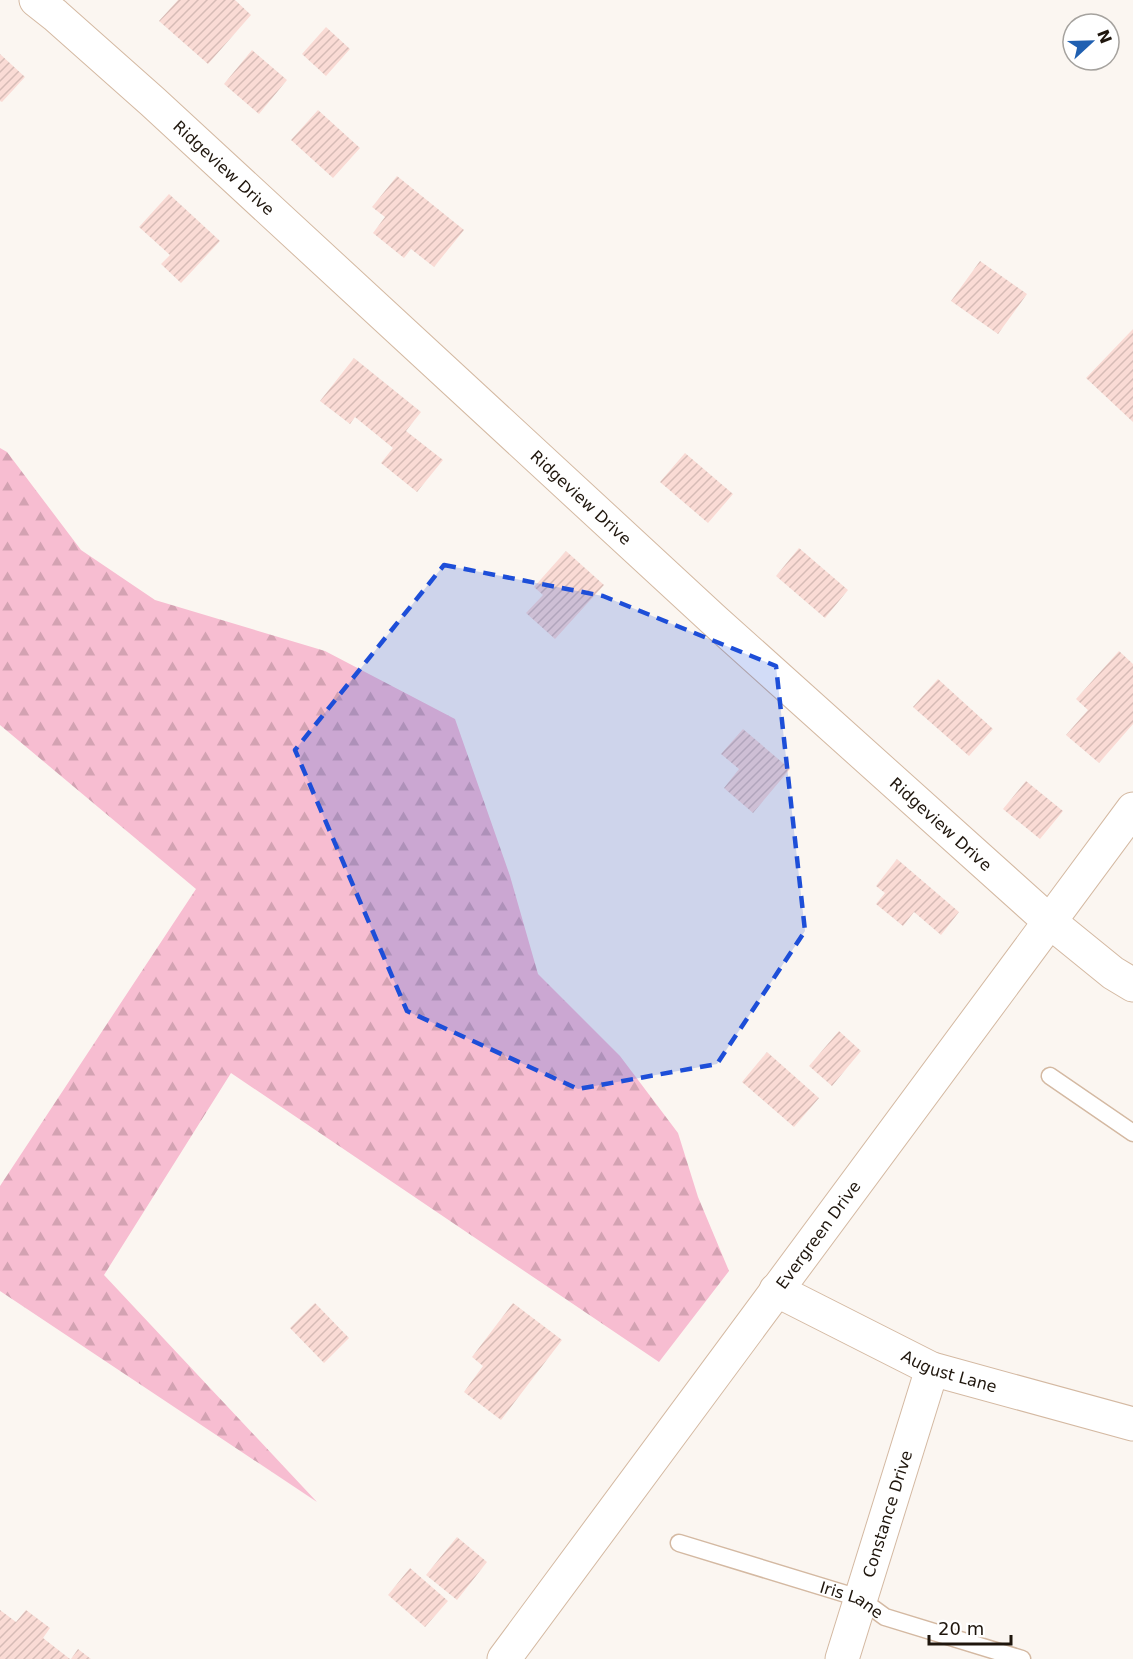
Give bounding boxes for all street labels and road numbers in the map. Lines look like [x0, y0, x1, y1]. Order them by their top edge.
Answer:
street label: Ridgeview Drive [169, 117, 278, 219]
street label: Ridgeview Drive [526, 446, 635, 549]
street label: Ridgeview Drive [886, 774, 996, 875]
street label: Evergreen Drive [772, 1177, 865, 1293]
street label: August Lane [898, 1346, 999, 1396]
street label: Constance Drive [859, 1448, 916, 1580]
street label: Iris Lane [818, 1578, 887, 1622]

